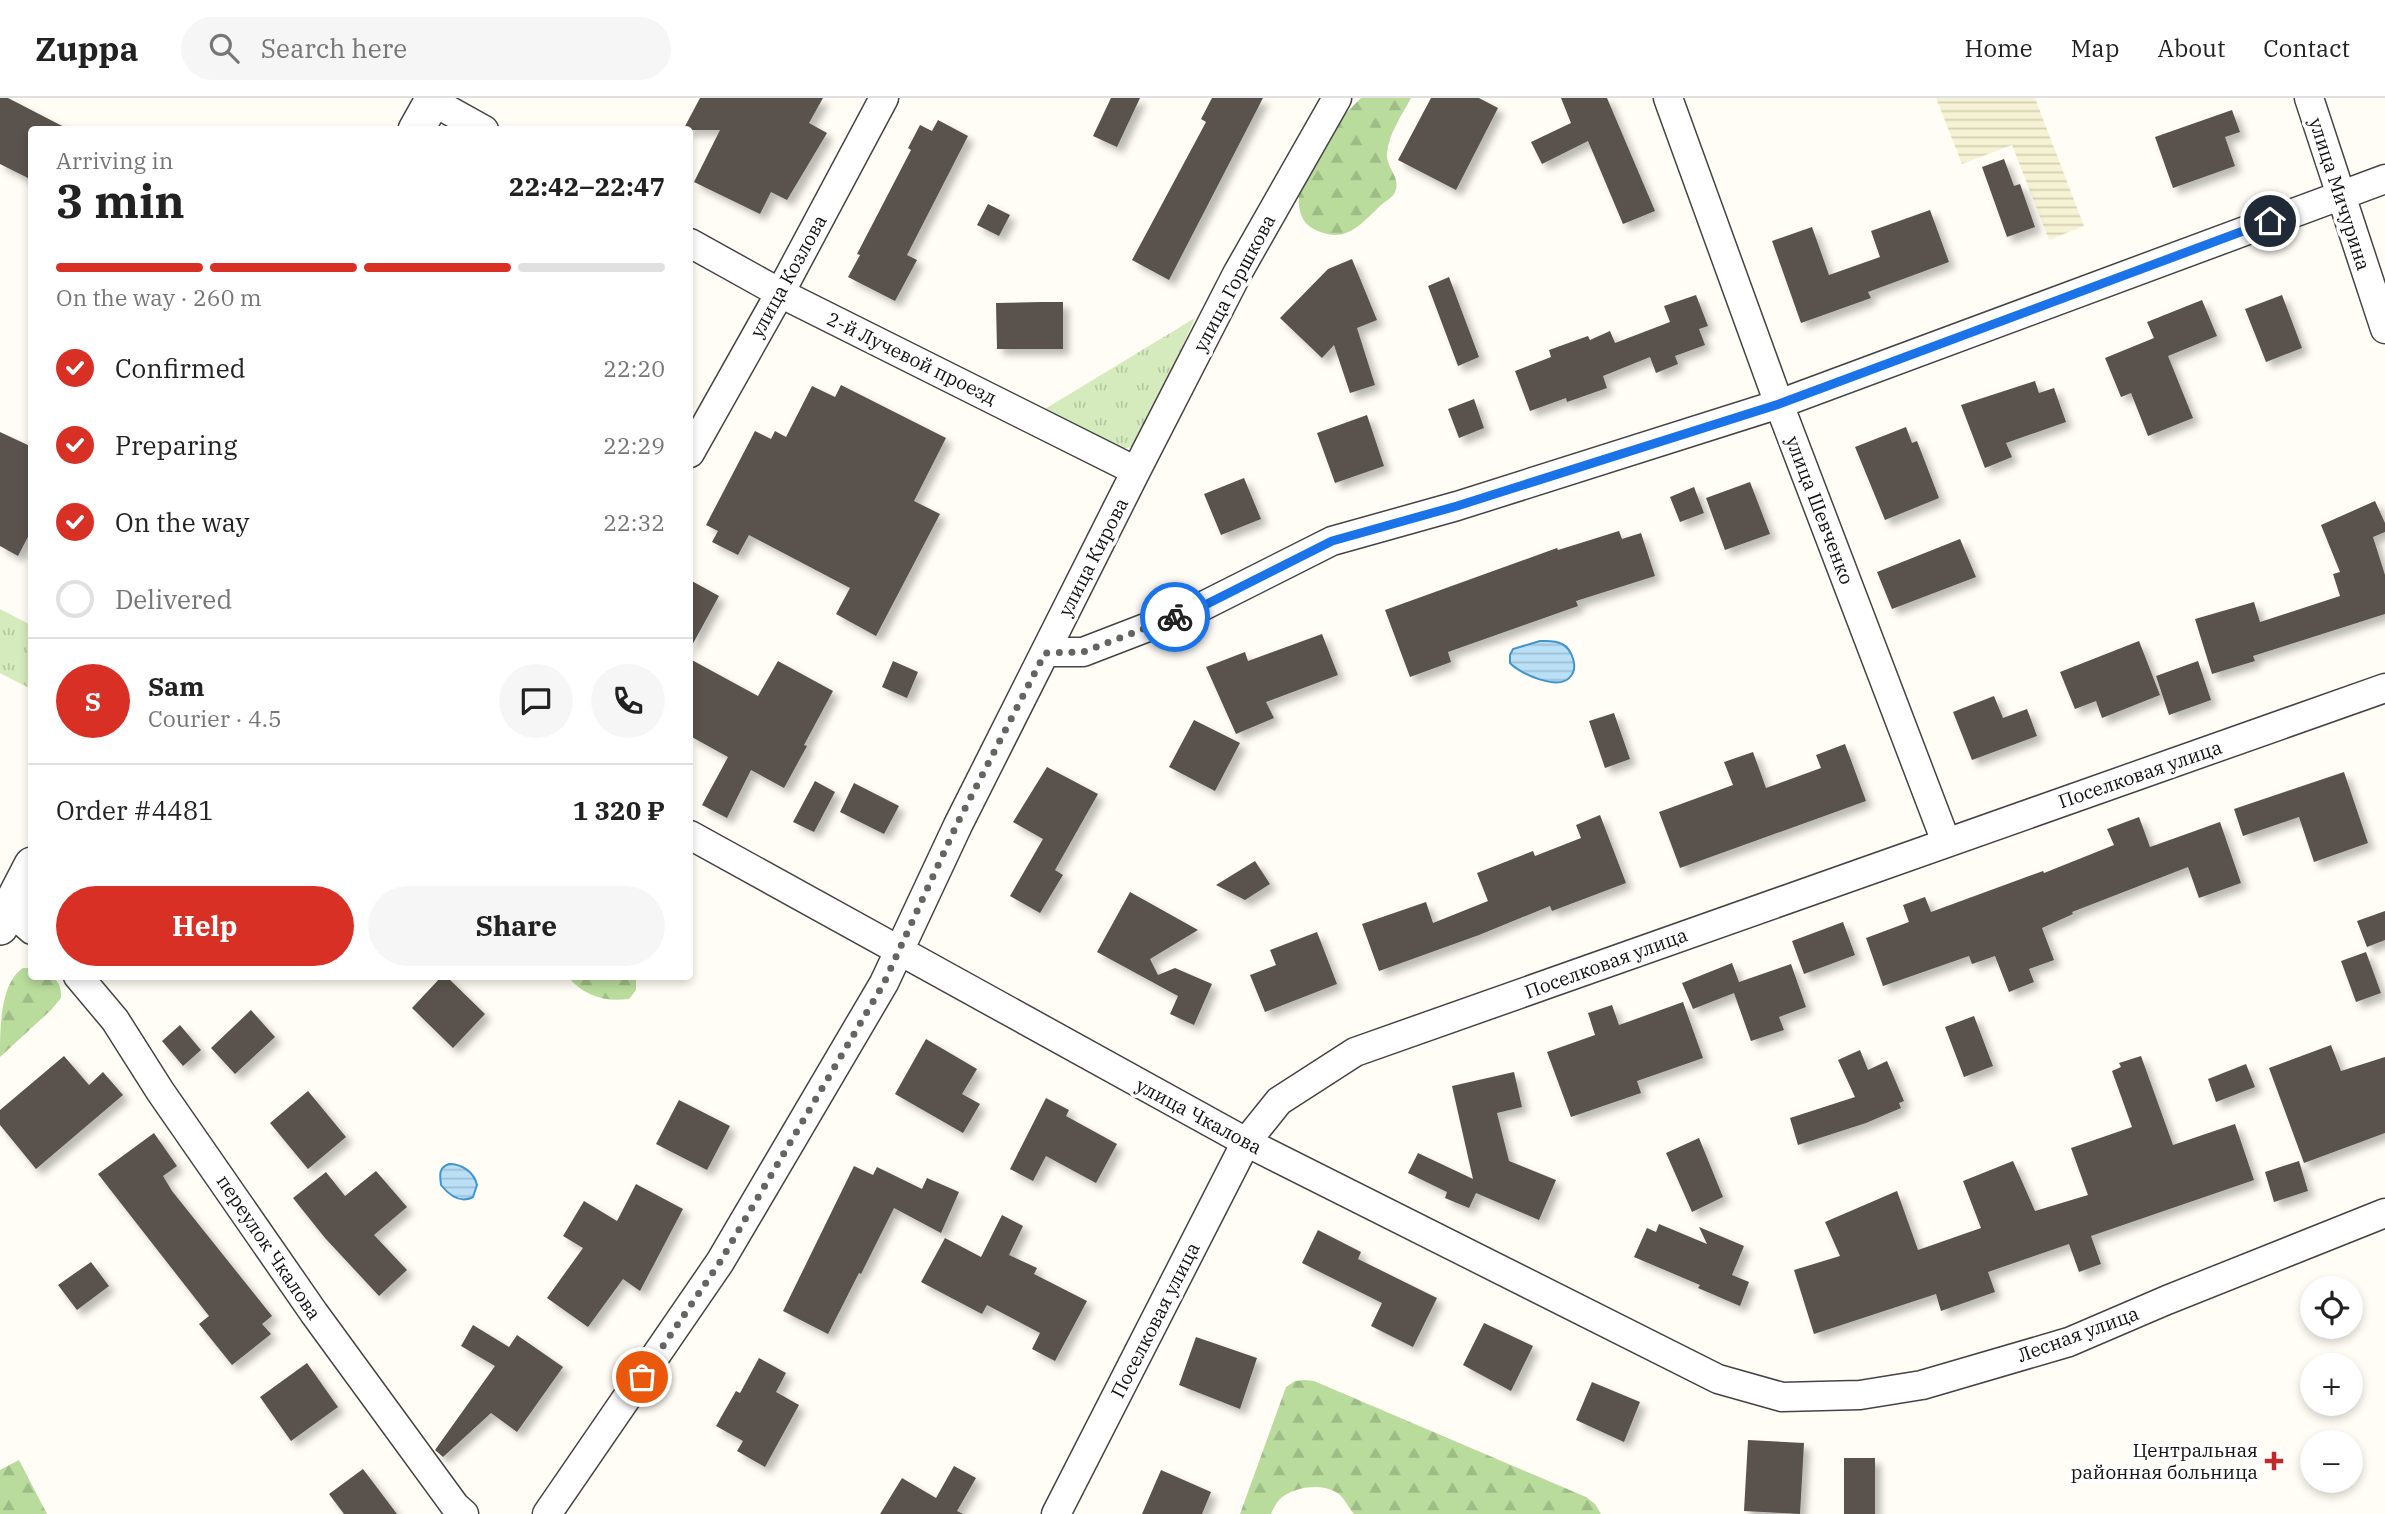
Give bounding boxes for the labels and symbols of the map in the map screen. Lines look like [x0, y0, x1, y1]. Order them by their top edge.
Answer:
street label: улица Мичурина [2304, 115, 2376, 273]
pin [2240, 191, 2300, 251]
street label: улица Козлова [744, 210, 832, 342]
street label: улица Горшкова [1188, 210, 1280, 356]
street label: 2-й Лучевой проезд [823, 306, 1001, 410]
street label: улица Шевченко [1781, 433, 1859, 587]
street label: улица Кирова [1053, 494, 1133, 620]
courier [1140, 582, 1210, 652]
street label: Поселковая улица [2055, 735, 2225, 813]
street label: Поселковая улица [1521, 922, 1691, 1004]
street label: улица Чкалова [1132, 1073, 1266, 1159]
street label: переулок Чкалова [212, 1170, 326, 1324]
street label: Поселковая улица [1105, 1238, 1205, 1402]
street label: Лесная улица [2014, 1301, 2142, 1367]
pin [612, 1347, 672, 1407]
place label: Центральная районная больница [2071, 1438, 2258, 1484]
marker: Центральная районная больница [2264, 1451, 2284, 1471]

